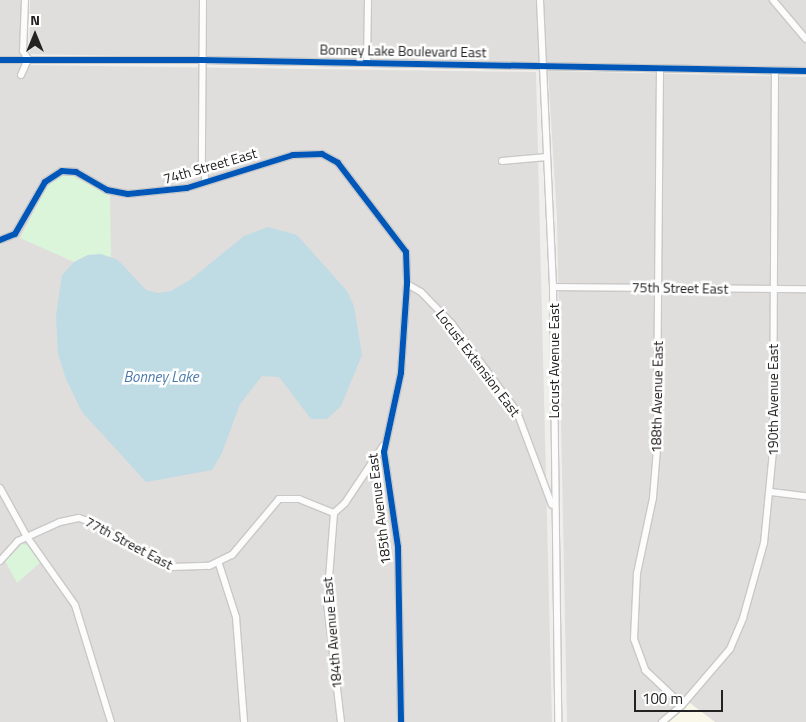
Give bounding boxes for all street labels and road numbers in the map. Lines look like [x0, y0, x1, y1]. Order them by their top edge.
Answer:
street label: Bonney Lake Boulevard East [319, 41, 487, 61]
street label: 74th Street East [161, 145, 259, 187]
street label: 75th Street East [632, 279, 728, 297]
street label: Locust Avenue East [546, 303, 562, 419]
street label: Locust Extension East [432, 306, 524, 420]
street label: 188th Avenue East [648, 341, 666, 453]
street label: 190th Avenue East [765, 344, 781, 456]
street label: 185th Avenue East [364, 452, 394, 566]
street label: 77th Street East [82, 513, 176, 573]
street label: 184th Avenue East [319, 576, 345, 690]

